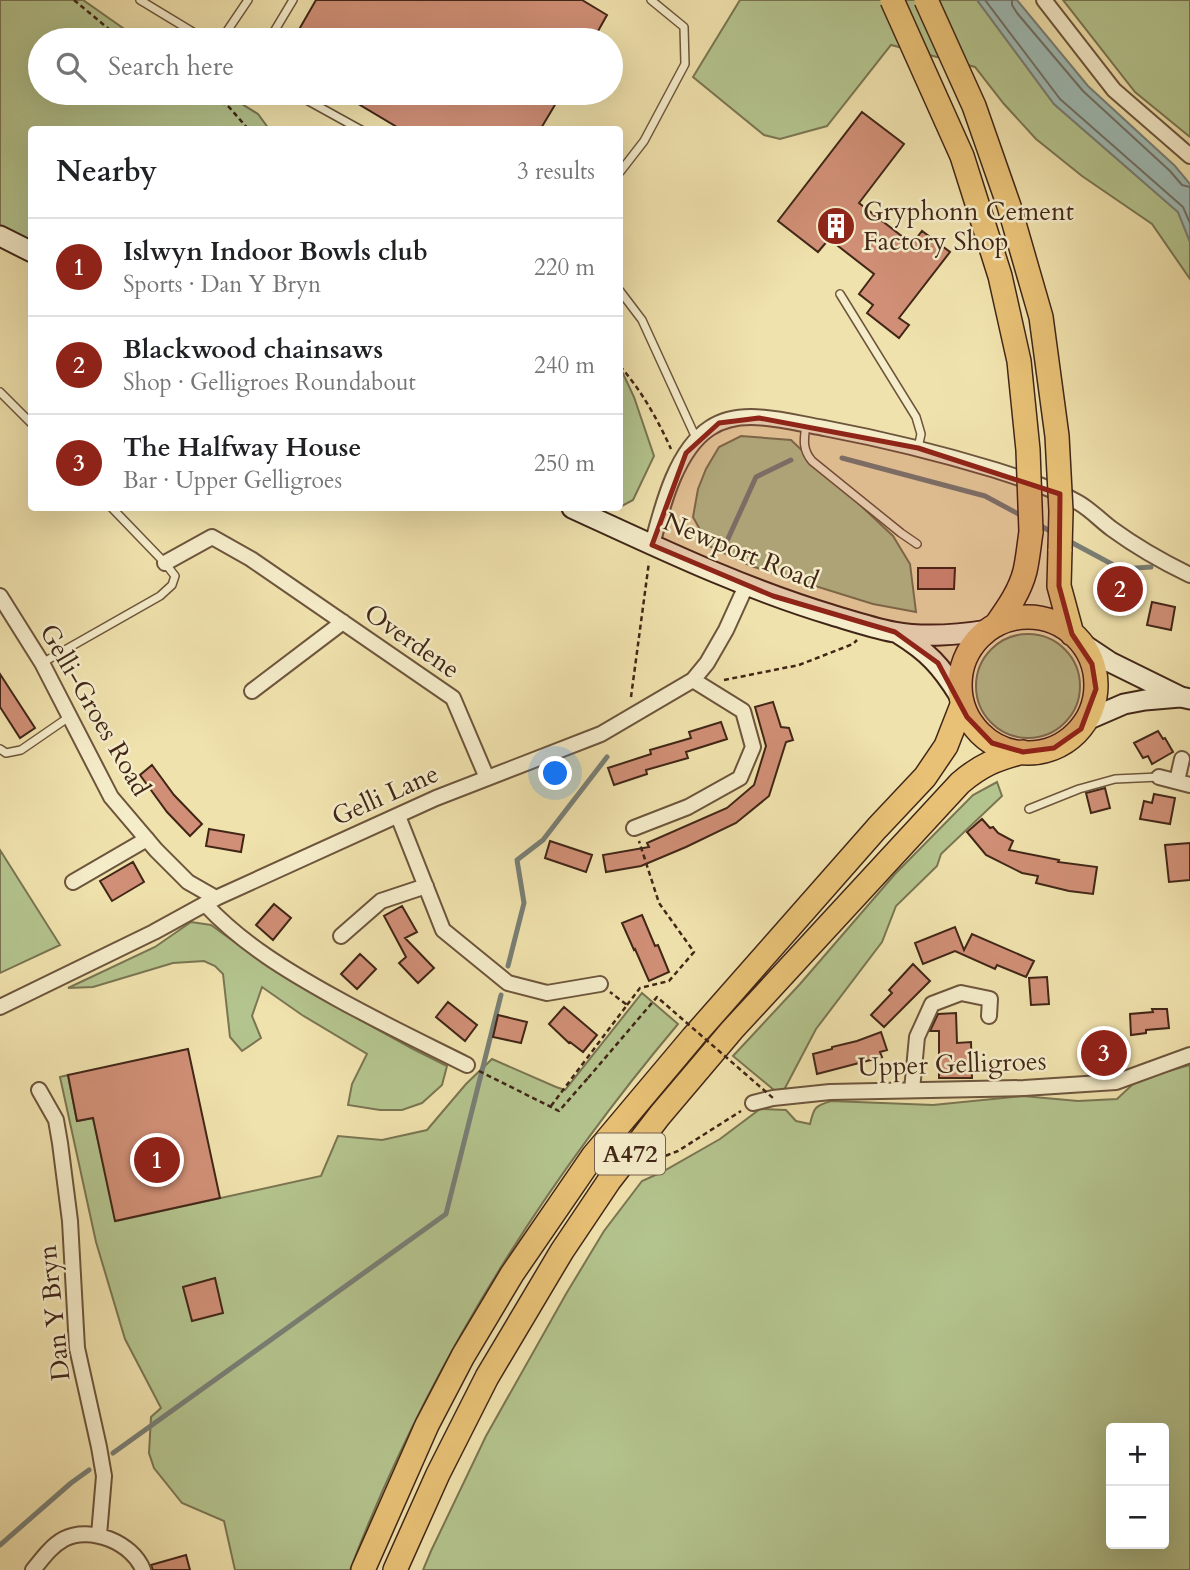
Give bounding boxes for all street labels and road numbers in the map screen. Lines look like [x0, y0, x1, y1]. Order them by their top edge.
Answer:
street label: Newport Road [658, 504, 824, 598]
street label: Overdene [357, 595, 467, 687]
street label: Gelli-Groes Road [32, 618, 159, 803]
street label: Gelli Lane [326, 756, 444, 834]
street label: Upper Gelligroes [857, 1043, 1047, 1085]
road number: A472 [595, 1134, 665, 1174]
street label: Dan Y Bryn [29, 1243, 79, 1383]

